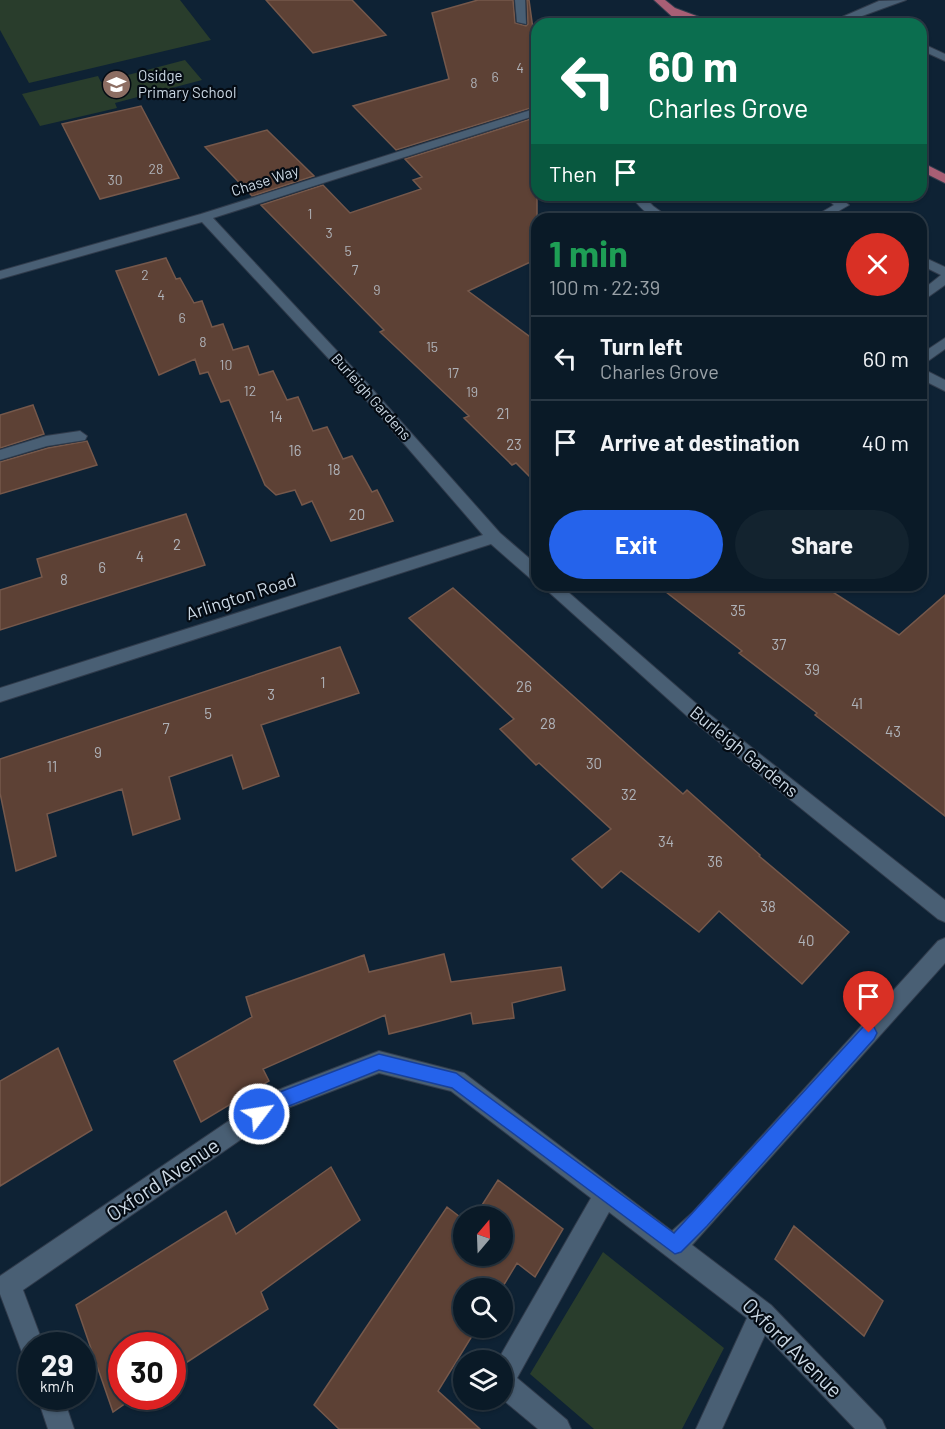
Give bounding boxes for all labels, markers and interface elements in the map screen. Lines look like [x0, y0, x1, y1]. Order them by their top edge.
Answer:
text: 60 m [648, 40, 738, 90]
icon: left [549, 42, 627, 120]
house number: 4 [516, 59, 524, 76]
place label: Osidge Primary School [138, 66, 236, 101]
house number: 6 [491, 68, 499, 85]
school or university icon: Osidge Primary School [101, 69, 133, 101]
house number: 8 [470, 74, 478, 91]
text: Charles Grove [648, 91, 809, 123]
icon: arrive [609, 156, 642, 189]
house number: 28 [149, 160, 163, 177]
text: Then [549, 160, 597, 186]
street label: Chase Way [229, 161, 301, 199]
house number: 30 [107, 171, 123, 188]
house number: 1 [308, 205, 312, 222]
house number: 3 [325, 224, 333, 241]
text: 1 min [549, 231, 628, 274]
button: close [846, 233, 909, 296]
house number: 5 [344, 242, 352, 259]
house number: 7 [352, 261, 359, 278]
house number: 2 [141, 266, 149, 283]
text: 100 m · 22:39 [549, 275, 660, 299]
house number: 9 [373, 281, 381, 298]
house number: 4 [157, 286, 165, 303]
house number: 6 [178, 309, 186, 326]
house number: 8 [199, 333, 207, 350]
text: Turn left [600, 333, 683, 359]
house number: 15 [426, 338, 438, 355]
icon: left [549, 342, 582, 375]
text: 60 m [863, 345, 909, 371]
street label: Burleigh Gardens [328, 349, 415, 443]
house number: 10 [220, 356, 232, 373]
text: Charles Grove [600, 359, 719, 383]
house number: 17 [447, 364, 459, 381]
house number: 12 [244, 382, 256, 399]
house number: 19 [466, 383, 478, 400]
house number: 21 [496, 404, 510, 422]
house number: 14 [269, 407, 283, 425]
icon: arrive [549, 426, 582, 459]
text: Arrive at destination [600, 429, 799, 455]
text: 40 m [862, 429, 909, 455]
house number: 23 [506, 435, 522, 453]
house number: 16 [289, 441, 301, 459]
house number: 18 [327, 460, 341, 478]
house number: 20 [349, 505, 365, 523]
button: Exit [549, 510, 723, 579]
button: Share [735, 510, 909, 579]
house number: 2 [173, 535, 181, 553]
house number: 4 [136, 547, 144, 565]
house number: 6 [98, 558, 106, 576]
street label: Arlington Road [183, 568, 299, 624]
house number: 8 [60, 570, 68, 588]
house number: 35 [730, 601, 746, 619]
house number: 37 [772, 635, 786, 653]
house number: 39 [804, 660, 820, 678]
house number: 1 [320, 673, 326, 691]
house number: 26 [516, 677, 532, 695]
house number: 3 [267, 685, 275, 703]
house number: 41 [851, 694, 863, 712]
street label: Burleigh Gardens [686, 701, 803, 802]
house number: 5 [204, 704, 212, 722]
house number: 28 [540, 714, 556, 732]
house number: 7 [162, 719, 170, 737]
house number: 43 [885, 722, 901, 740]
house number: 9 [94, 743, 102, 761]
house number: 30 [586, 754, 602, 772]
house number: 11 [47, 757, 57, 775]
house number: 32 [621, 785, 637, 803]
house number: 34 [658, 832, 674, 850]
house number: 36 [707, 852, 723, 870]
house number: 38 [760, 897, 776, 915]
house number: 40 [798, 931, 814, 949]
pin [843, 971, 894, 1033]
icon: arrive [852, 980, 885, 1013]
position arrow [227, 1082, 291, 1146]
street label: Oxford Avenue [101, 1132, 223, 1226]
north arrow [453, 1206, 513, 1266]
map controls [453, 1206, 513, 1410]
button: search [453, 1278, 513, 1338]
street label: Oxford Avenue [738, 1292, 848, 1402]
speed limit sign: 30 [108, 1332, 186, 1410]
text: 29 [41, 1346, 73, 1382]
button: layers [453, 1350, 513, 1410]
text: km/h [40, 1377, 74, 1395]

